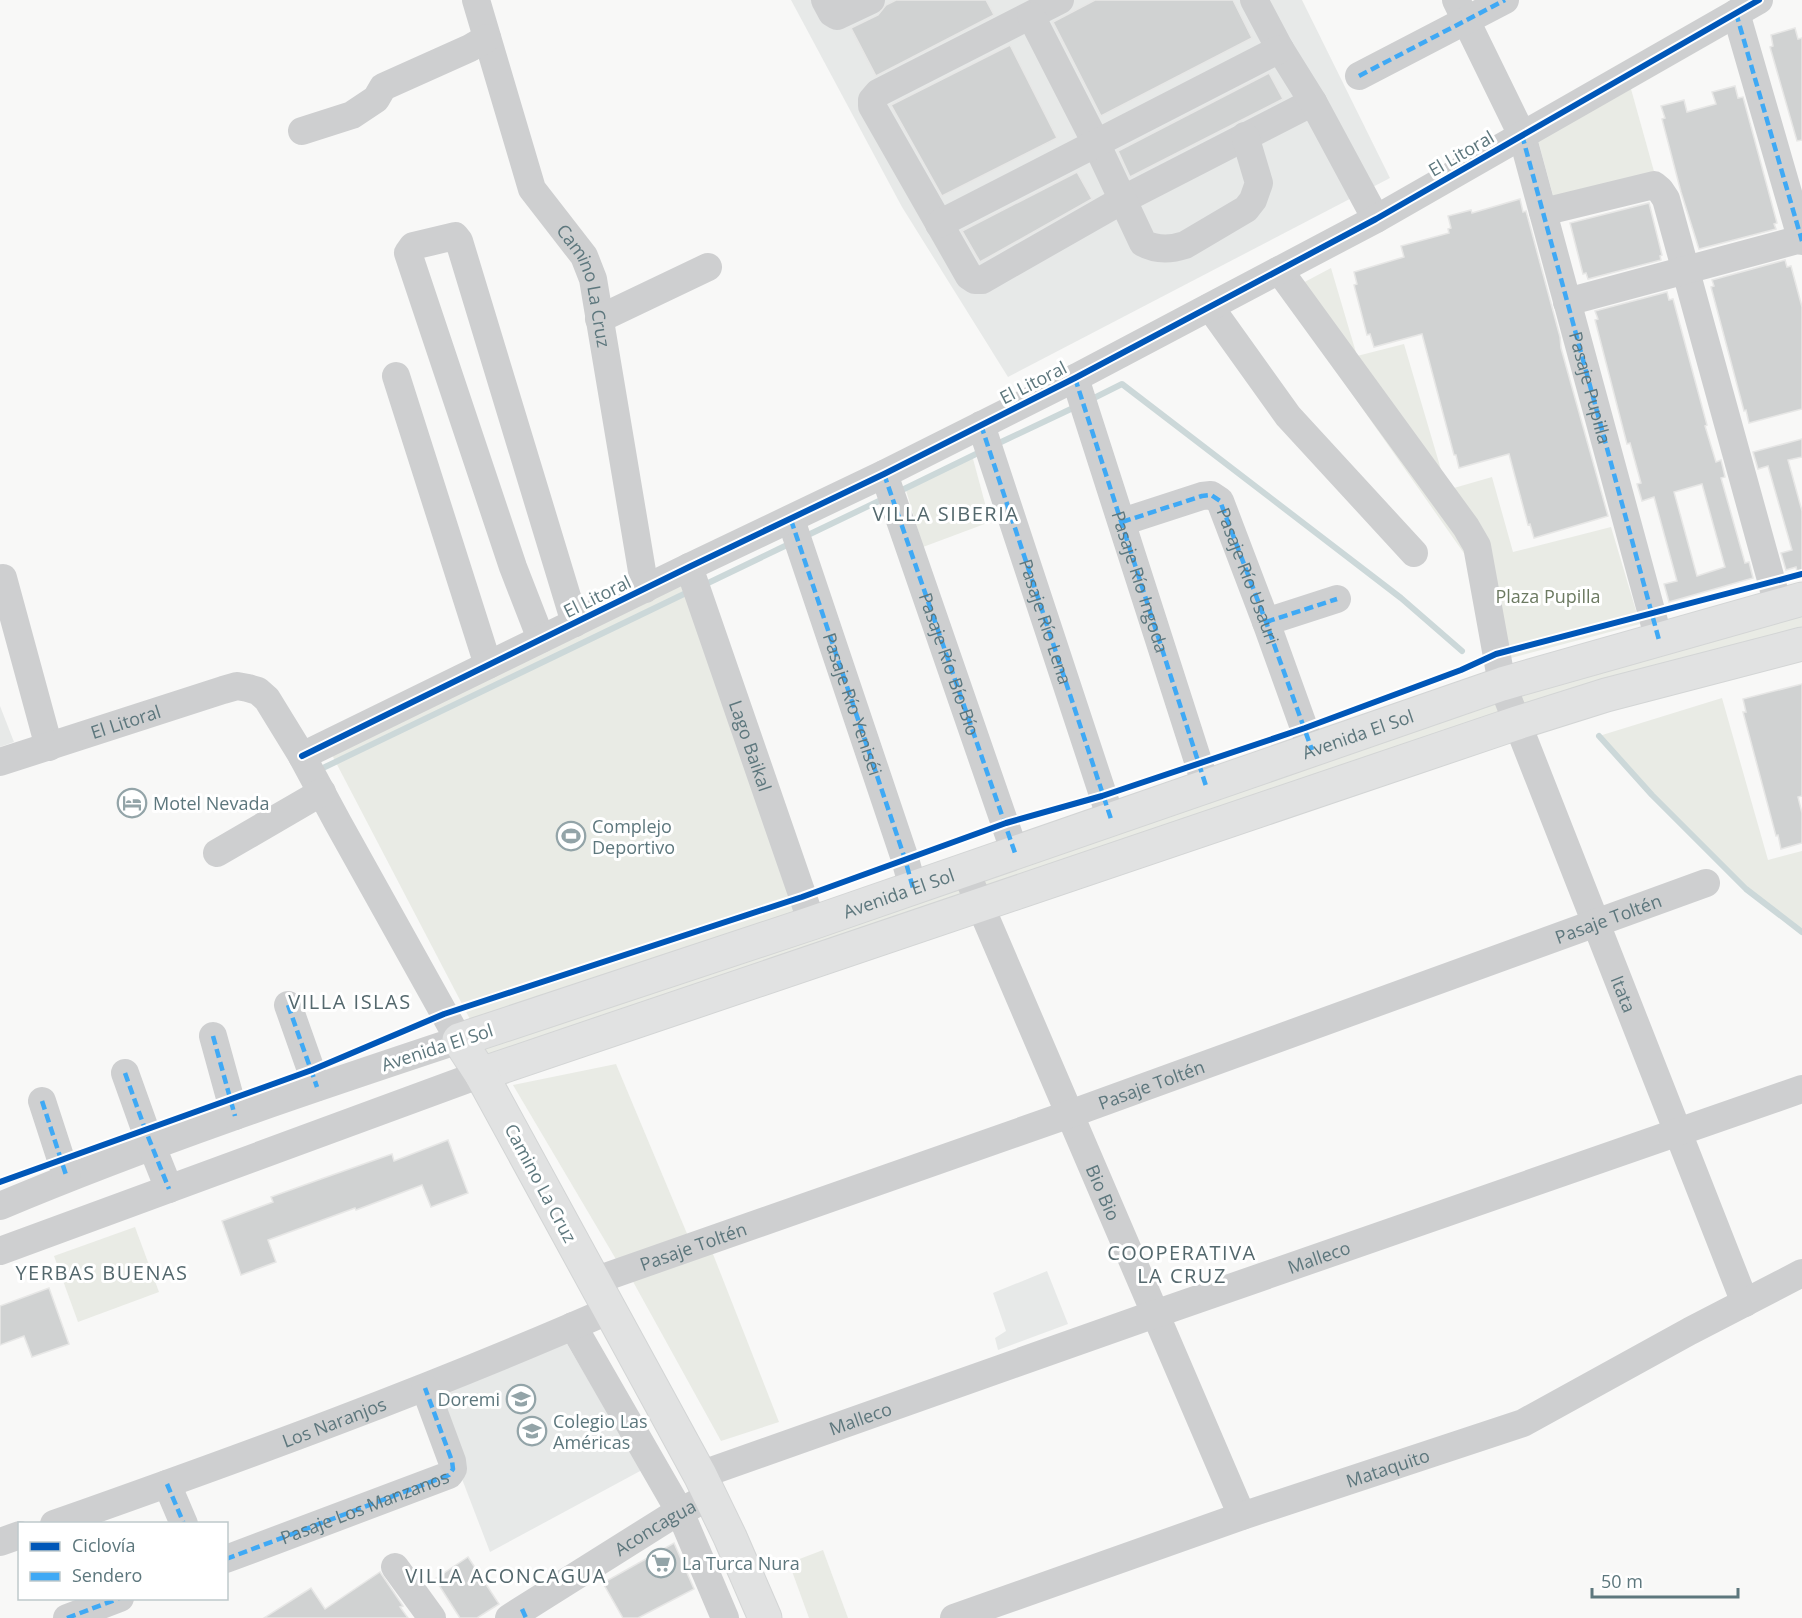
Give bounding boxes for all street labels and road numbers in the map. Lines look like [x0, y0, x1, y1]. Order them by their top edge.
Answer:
street label: El Litoral [1424, 125, 1498, 181]
street label: Camino La Cruz [551, 219, 616, 349]
street label: Pasaje Pupilla [1564, 329, 1617, 446]
street label: El Litoral [995, 355, 1071, 409]
street label: Pasaje Río Usauri [1212, 504, 1285, 648]
street label: Pasaje Río Ingoda [1106, 508, 1174, 656]
street label: Pasaje Río Lena [1014, 556, 1078, 687]
street label: El Litoral [559, 569, 635, 623]
street label: Pasaje Río Bío-Bío [914, 589, 985, 739]
street label: Pasaje Río Yeniséi [818, 629, 888, 778]
street label: Lago Baikal [724, 697, 778, 794]
street label: El Litoral [87, 699, 164, 744]
street label: Avenida El Sol [1299, 704, 1417, 764]
street label: Avenida El Sol [840, 863, 957, 923]
street label: Pasaje Toltén [1552, 888, 1665, 949]
street label: Itata [1606, 972, 1642, 1016]
street label: Avenida El Sol [378, 1018, 496, 1076]
street label: Pasaje Toltén [1095, 1054, 1208, 1115]
street label: Camino La Cruz [500, 1119, 582, 1247]
street label: Bio Bio [1081, 1161, 1126, 1224]
street label: Pasaje Toltén [636, 1216, 750, 1276]
street label: Malleco [1284, 1235, 1353, 1279]
street label: Los Naranjos [279, 1391, 389, 1453]
street label: Malleco [826, 1396, 895, 1440]
street label: Mataquito [1343, 1443, 1433, 1493]
street label: Pasaje Los Manzanos [277, 1464, 452, 1550]
street label: Aconcagua [610, 1494, 700, 1561]

